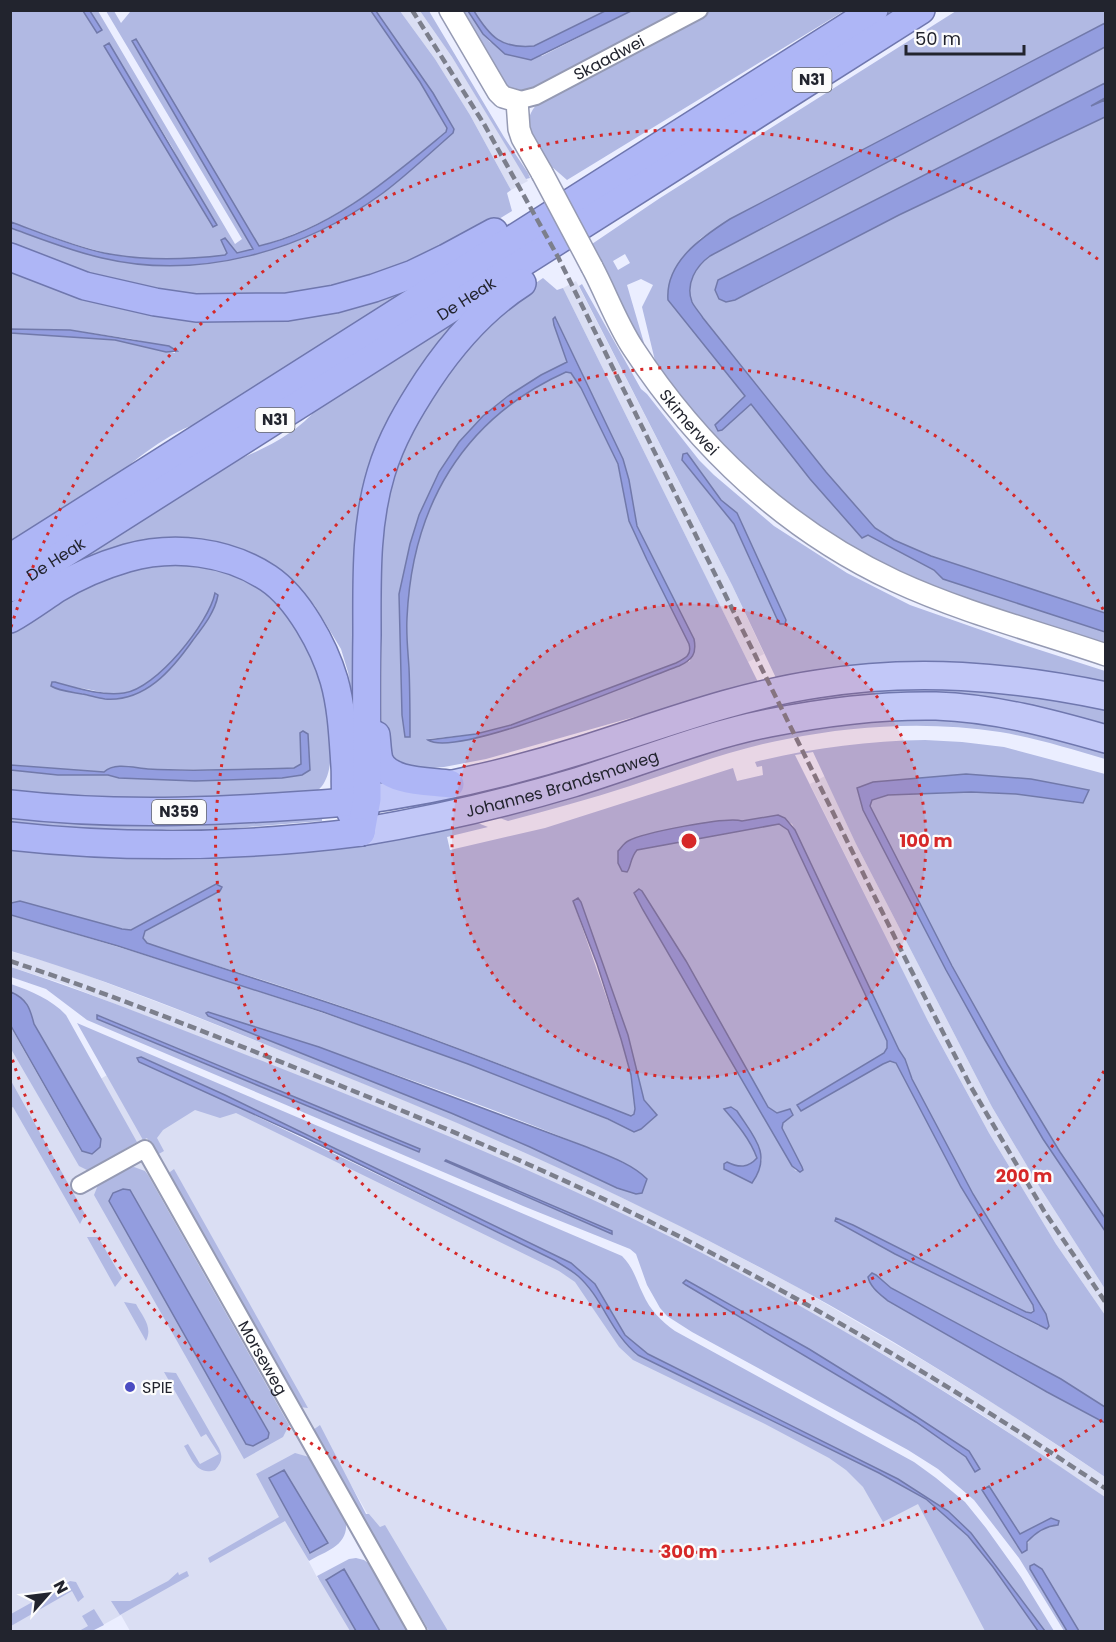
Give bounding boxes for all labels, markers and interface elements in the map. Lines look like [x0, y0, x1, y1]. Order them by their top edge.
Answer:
scale bar [906, 18, 1024, 56]
text: 50 m [915, 26, 961, 51]
street label: Skaadwei [570, 30, 649, 86]
road number: N31 [792, 68, 832, 92]
street label: De Heak [432, 271, 501, 326]
street label: Skimerwei [654, 384, 724, 461]
road number: N31 [256, 408, 294, 432]
street label: De Heak [22, 532, 90, 587]
street label: Johannes Brandsmaweg [463, 744, 662, 823]
road number: N359 [152, 800, 206, 824]
text: 100 m [899, 828, 953, 853]
centre of rings [679, 831, 699, 851]
text: 200 m [996, 1163, 1052, 1188]
street label: Morseweg [232, 1316, 293, 1399]
place label: SPIE [142, 1376, 173, 1399]
marker: SPIE [123, 1380, 137, 1394]
text: 300 m [660, 1539, 718, 1564]
north arrow [18, 1564, 78, 1624]
text: N [48, 1576, 74, 1598]

